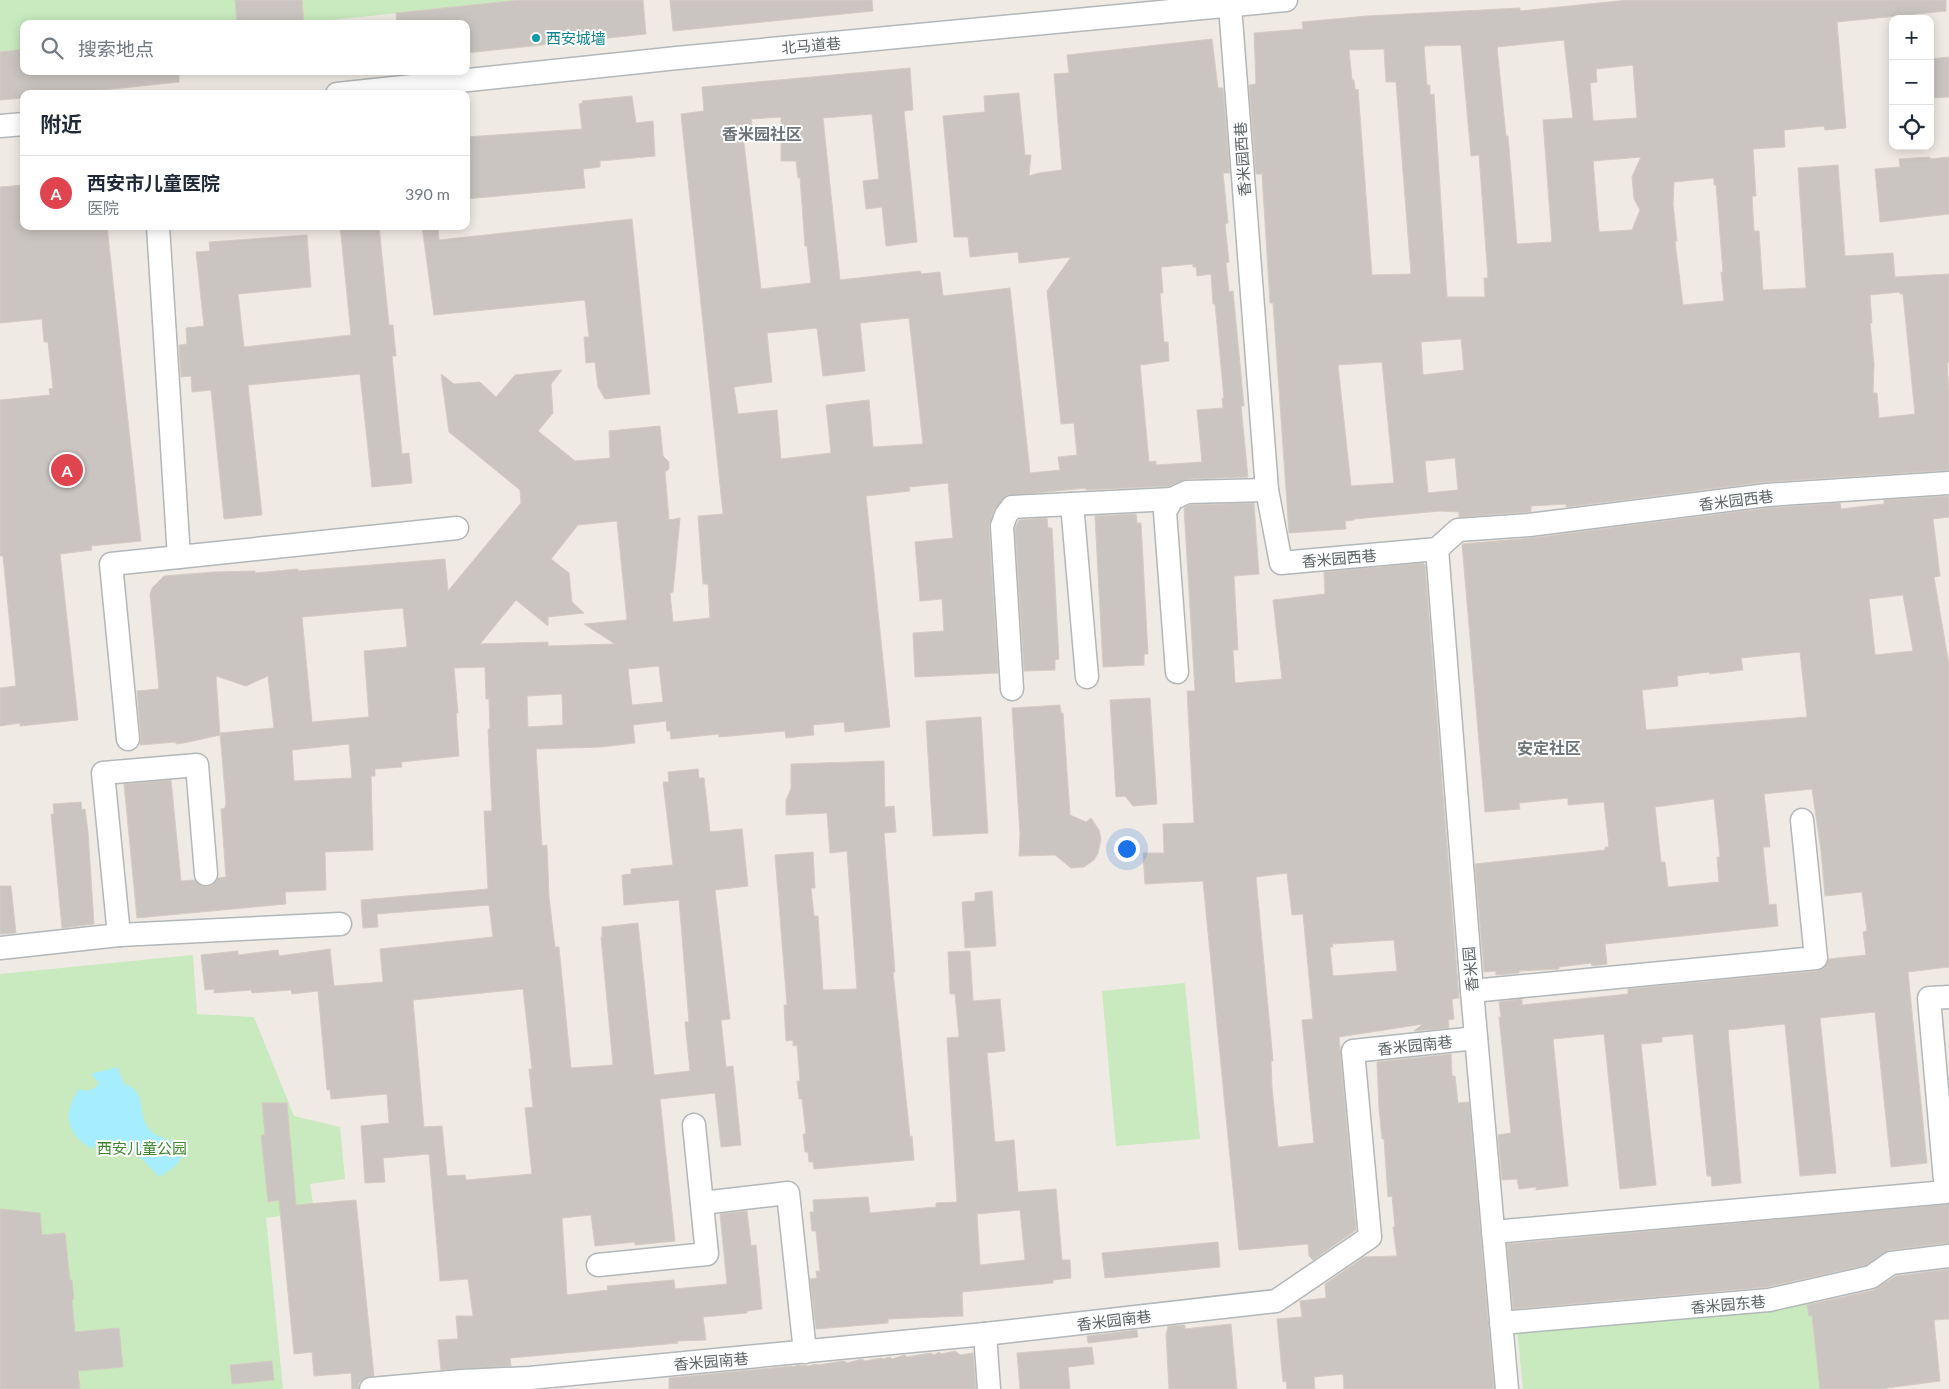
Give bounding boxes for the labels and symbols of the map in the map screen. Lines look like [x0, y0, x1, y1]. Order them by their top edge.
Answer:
place label: 西安城墙 [546, 29, 606, 47]
marker: 西安城墙 [530, 32, 542, 44]
street label: 北马道巷 [780, 33, 842, 57]
street label: 香米园西巷 [1230, 121, 1254, 197]
district label: 香米园社区 [722, 124, 802, 143]
pin: A [51, 451, 83, 489]
street label: 香米园西巷 [1698, 486, 1774, 514]
street label: 香米园西巷 [1301, 546, 1377, 570]
district label: 安定社区 [1517, 738, 1581, 757]
your location [1114, 836, 1140, 862]
street label: 香米园 [1459, 946, 1481, 992]
street label: 香米园南巷 [1377, 1032, 1453, 1058]
park label: 西安儿童公园 [97, 1139, 187, 1157]
street label: 香米园东巷 [1690, 1292, 1766, 1316]
street label: 香米园南巷 [1076, 1306, 1152, 1334]
street label: 香米园南巷 [673, 1349, 749, 1373]

